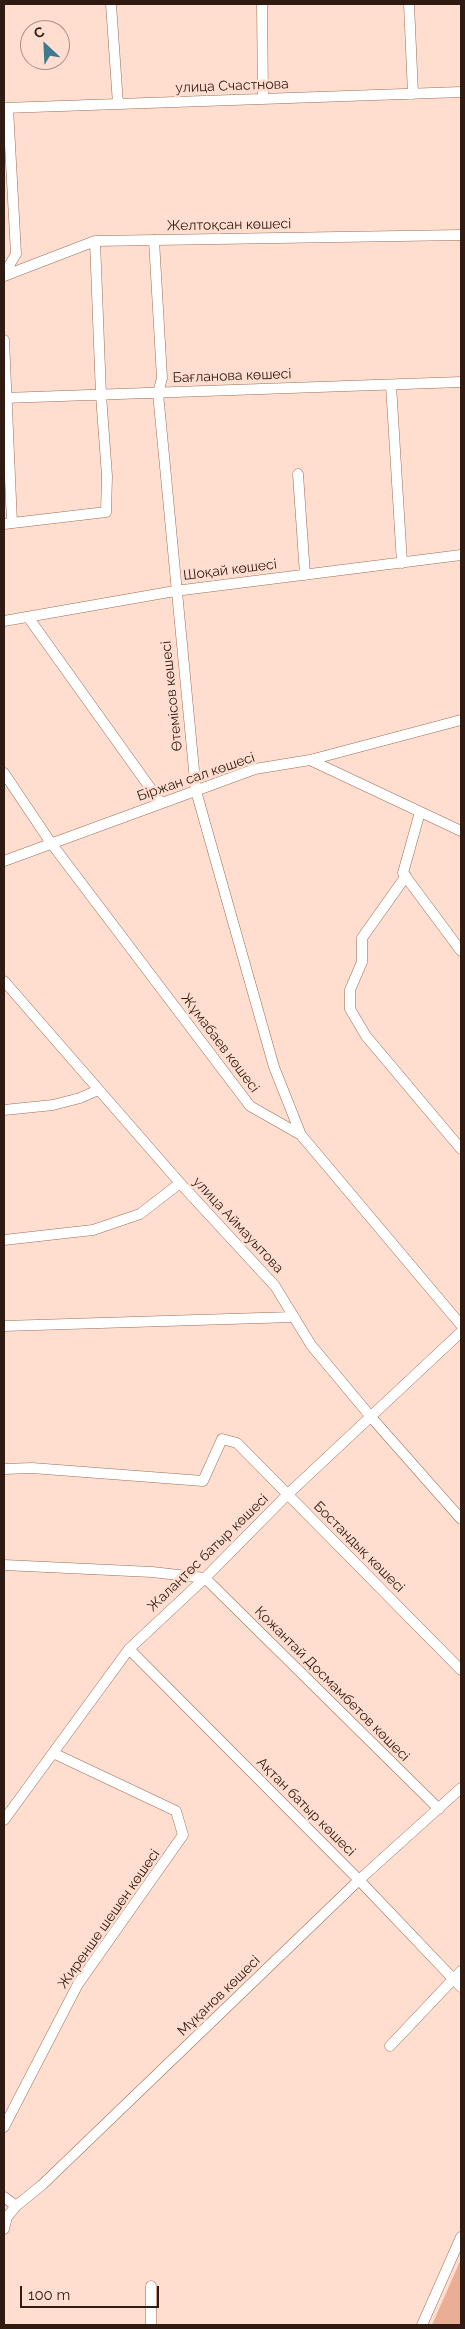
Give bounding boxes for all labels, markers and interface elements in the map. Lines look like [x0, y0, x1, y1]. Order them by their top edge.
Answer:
north arrow [20, 20, 70, 70]
text: С [31, 23, 47, 42]
street label: улица Счастнова [175, 76, 289, 96]
street label: Желтоқсан көшесі [167, 216, 291, 234]
street label: Бағланова көшесі [172, 366, 292, 386]
street label: Шоқай көшесі [182, 556, 278, 584]
street label: Өтемісов көшесі [158, 640, 186, 752]
street label: Біржан сал көшесі [135, 749, 257, 805]
street label: Жұмабаев көшесі [177, 990, 263, 1096]
street label: улица Аймауытова [189, 1173, 287, 1277]
street label: Жалаңтөс батыр көшесі [144, 1491, 272, 1615]
street label: Бостандық көшесі [310, 1498, 408, 1596]
street label: Қожантай Досмамбетов көшесі [251, 1603, 413, 1765]
street label: Ақтан батыр көшесі [253, 1754, 359, 1860]
street label: Жиренше шешен көшесі [55, 1846, 163, 1992]
street label: Мұқанов көшесі [174, 1952, 264, 2040]
scale bar [22, 2276, 161, 2308]
text: 100 m [28, 2286, 70, 2304]

